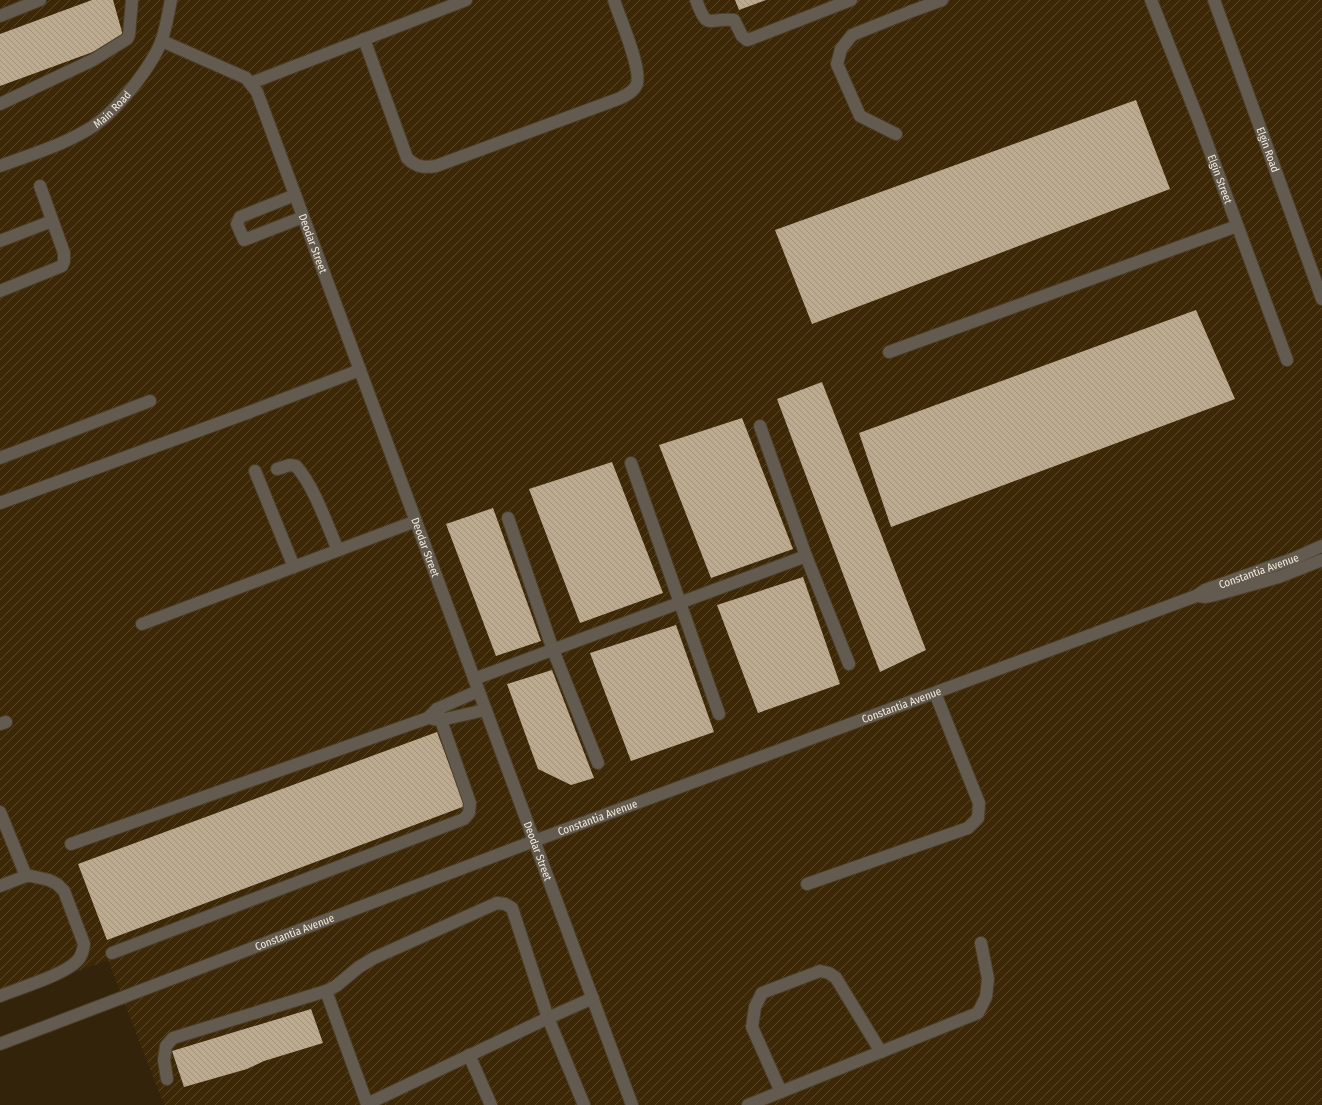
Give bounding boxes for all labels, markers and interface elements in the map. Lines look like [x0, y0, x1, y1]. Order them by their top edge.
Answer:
street label: Main Road [91, 88, 134, 131]
street label: Elgin Road [1253, 125, 1282, 174]
street label: Elgin Street [1205, 153, 1235, 206]
street label: Deodar Street [296, 212, 330, 275]
street label: Deodar Street [408, 516, 442, 579]
street label: Constantia Avenue [1217, 551, 1301, 592]
street label: Constantia Avenue [860, 685, 943, 726]
street label: Constantia Avenue [556, 797, 639, 839]
street label: Deodar Street [521, 820, 555, 883]
street label: Constantia Avenue [253, 912, 336, 954]

